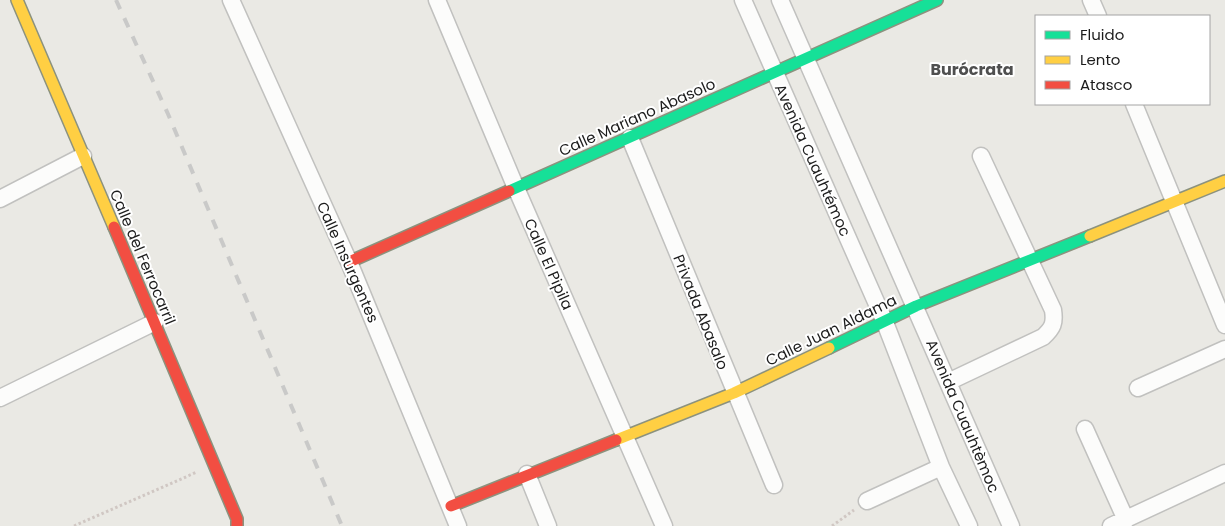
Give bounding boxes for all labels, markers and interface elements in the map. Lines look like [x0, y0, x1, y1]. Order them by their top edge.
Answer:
legend [1035, 15, 1210, 105]
text: Fluido [1080, 24, 1124, 45]
text: Lento [1080, 49, 1120, 70]
district label: Burócrata [930, 58, 1014, 81]
street label: Calle Mariano Abasolo [555, 73, 719, 161]
text: Atasco [1080, 74, 1132, 95]
street label: Avenida Cuauhtémoc [770, 80, 856, 240]
street label: Calle del Ferrocarril [105, 186, 181, 328]
street label: Calle Insurgentes [312, 198, 384, 326]
street label: Calle El Pipila [520, 215, 578, 313]
street label: Privada Abasalo [668, 251, 734, 373]
street label: Calle Juan Aldama [762, 289, 900, 371]
street label: Avenida Cuauhtèmoc [921, 336, 1005, 496]

